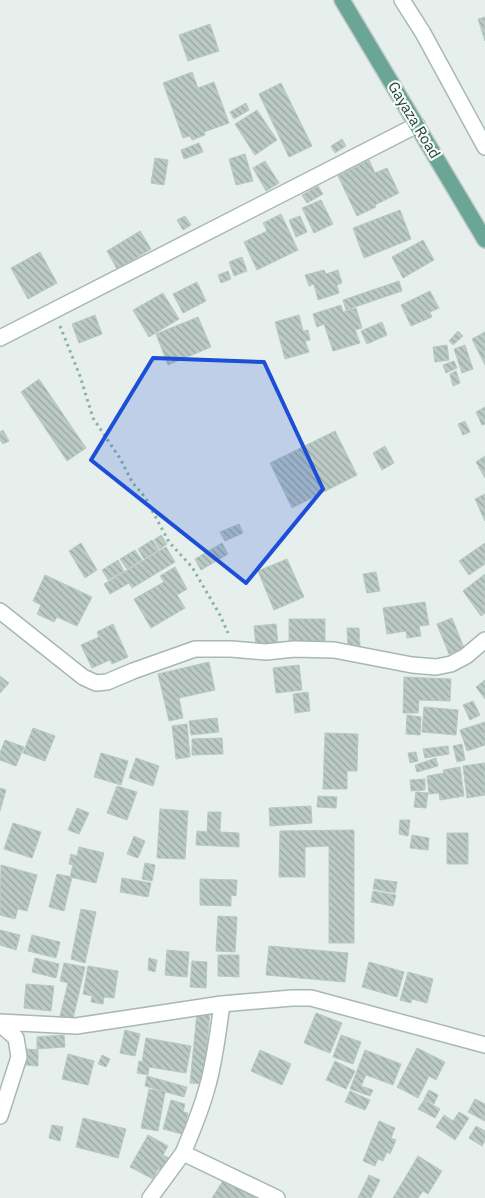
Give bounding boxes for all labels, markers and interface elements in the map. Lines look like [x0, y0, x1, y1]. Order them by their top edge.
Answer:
street label: Gayaza Road [384, 78, 445, 162]

